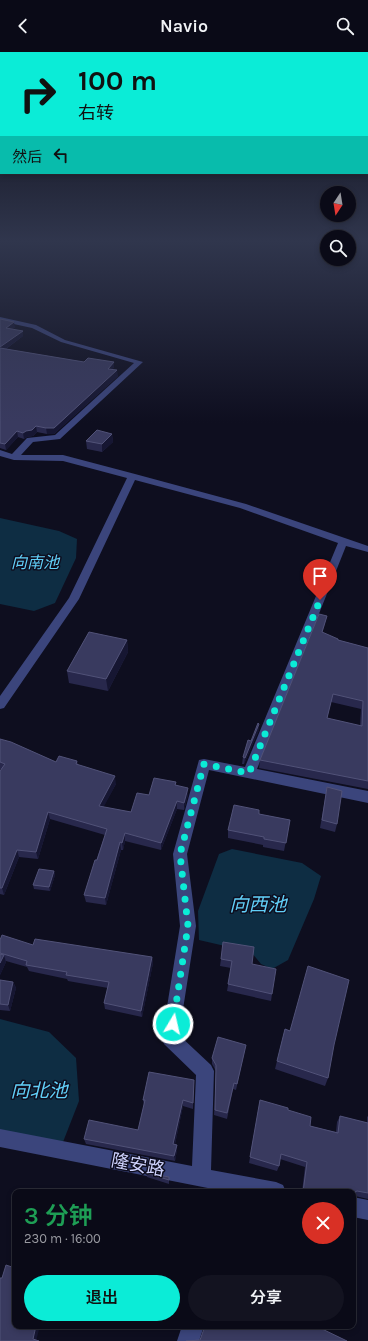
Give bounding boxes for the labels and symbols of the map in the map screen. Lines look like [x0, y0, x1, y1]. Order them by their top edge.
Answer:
north arrow [320, 186, 356, 222]
water label: 向南池 [11, 553, 61, 572]
pin [303, 559, 337, 600]
water label: 向西池 [229, 894, 288, 916]
position arrow [152, 1003, 194, 1045]
water label: 向北池 [10, 1080, 69, 1102]
street label: 隆安路 [109, 1149, 167, 1181]

